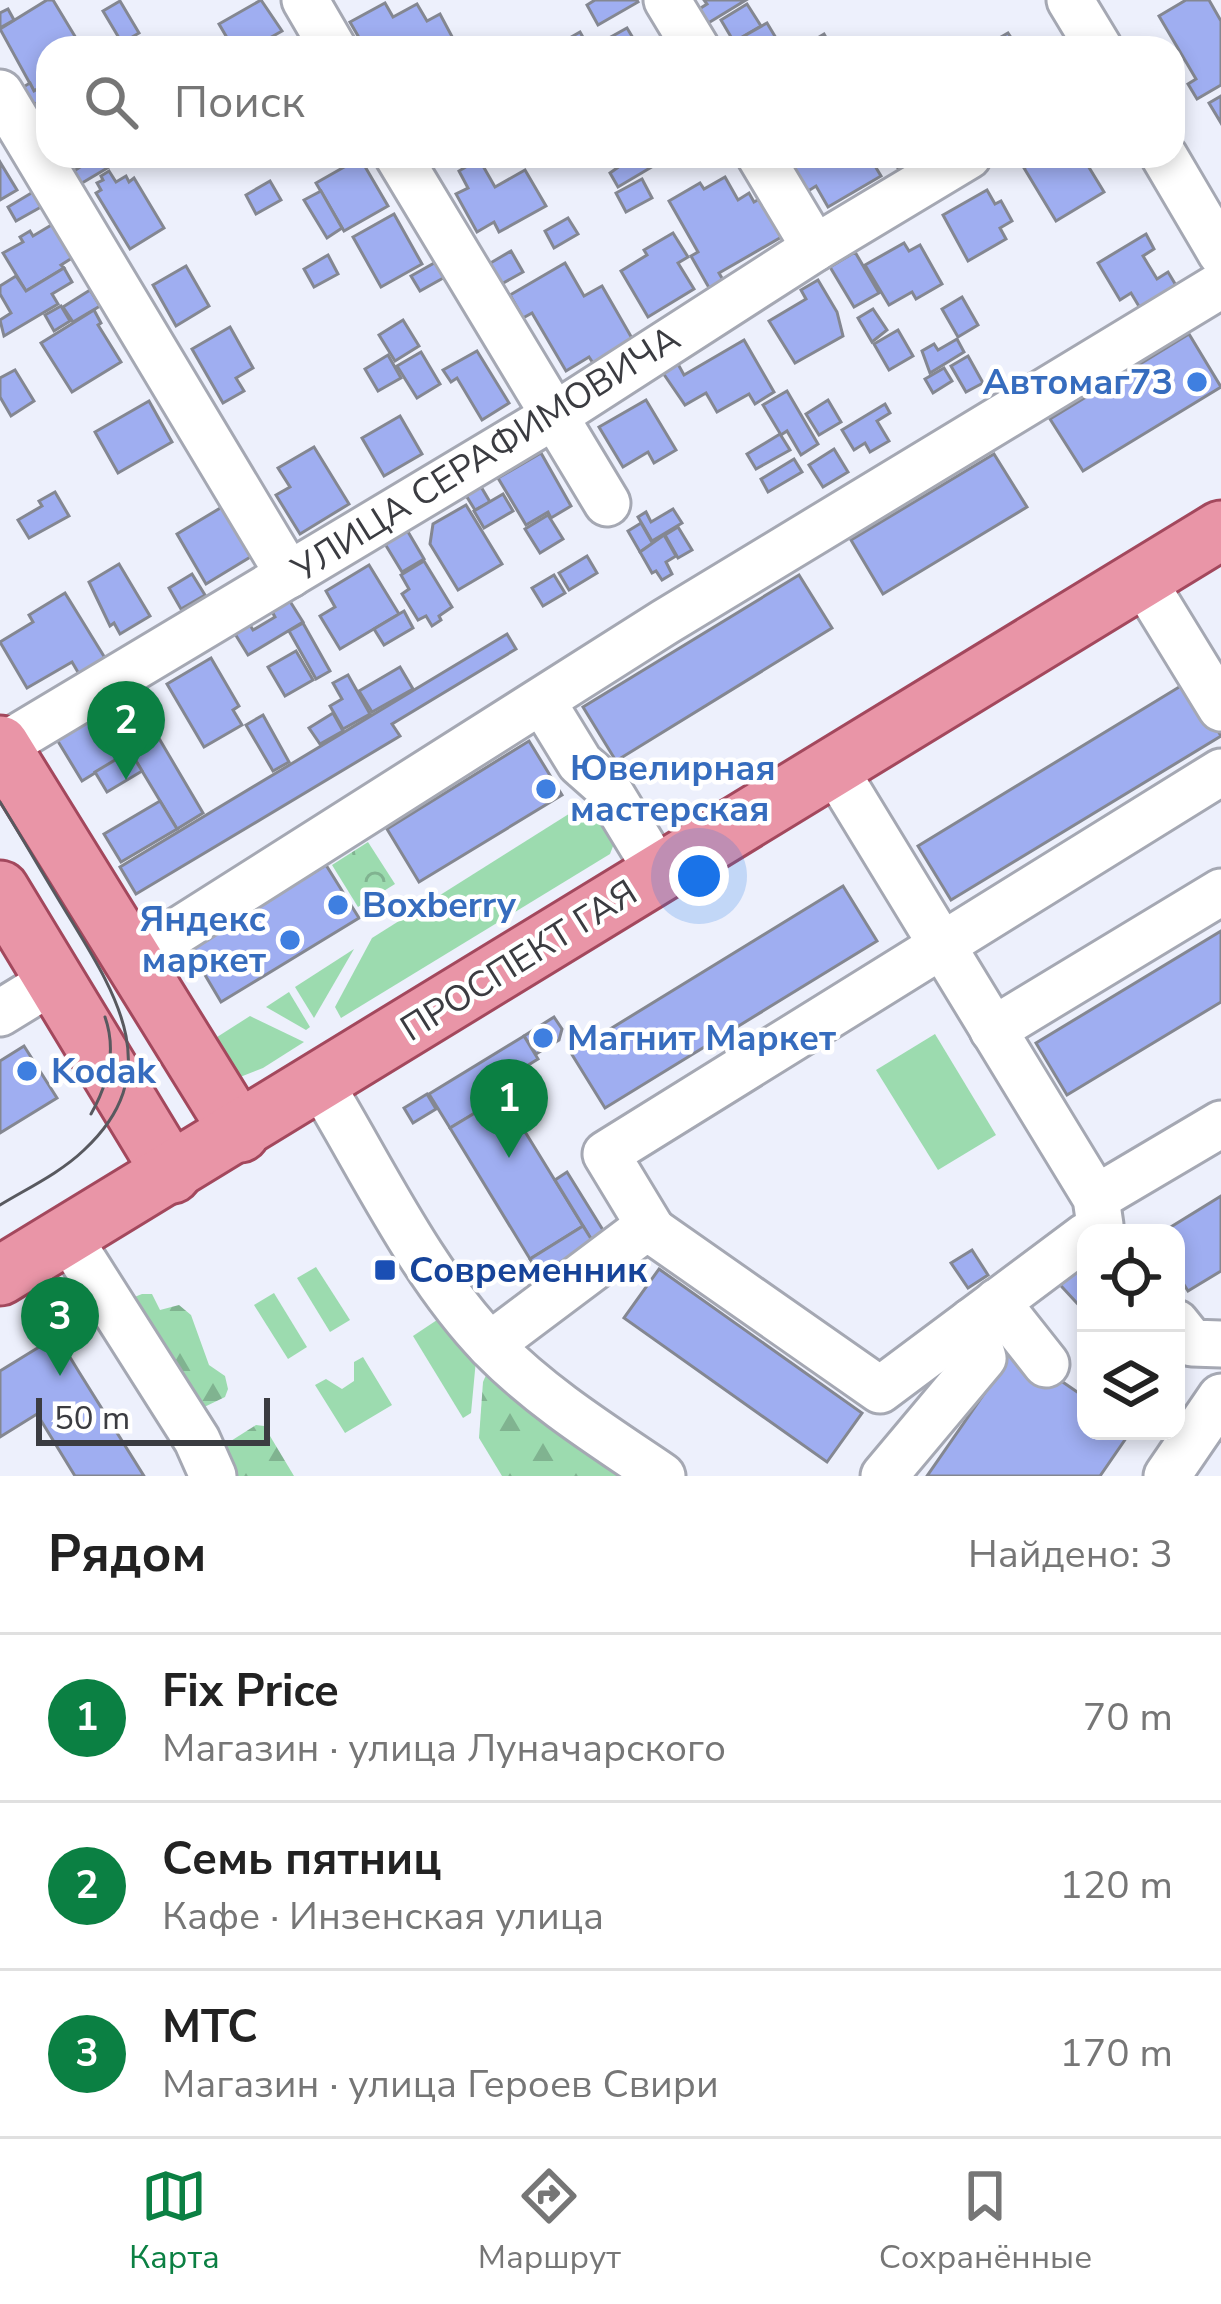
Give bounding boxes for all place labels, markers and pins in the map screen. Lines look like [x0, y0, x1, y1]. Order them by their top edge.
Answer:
place label: Автомаг73 [983, 358, 1173, 407]
marker: Автомаг73 [1184, 369, 1210, 395]
pin: 2 [87, 681, 165, 780]
place label: Ювелирная мастерская [570, 744, 776, 834]
marker: Ювелирная мастерская [533, 776, 559, 802]
place label: Boxberry [362, 881, 517, 930]
marker: Boxberry [325, 892, 351, 918]
place label: Яндекс маркет [139, 895, 266, 985]
marker: Яндекс маркет [277, 927, 303, 953]
place label: Магнит Маркет [567, 1014, 836, 1063]
marker: Магнит Маркет [530, 1025, 556, 1051]
place label: Kodak [51, 1047, 156, 1096]
marker: Kodak [14, 1058, 40, 1084]
pin: 1 [470, 1059, 548, 1158]
place label: Современник [409, 1246, 648, 1295]
marker: Современник [372, 1257, 398, 1283]
pin: 3 [21, 1277, 99, 1376]

